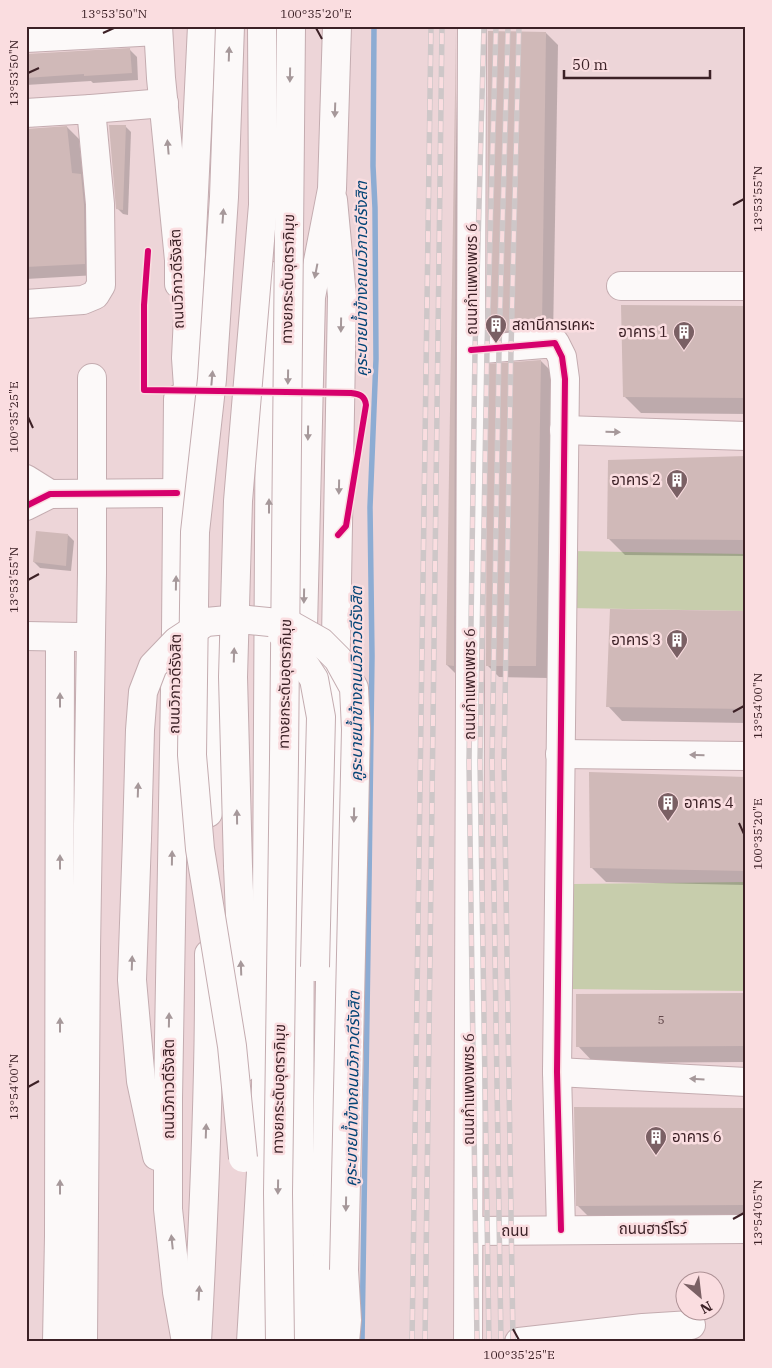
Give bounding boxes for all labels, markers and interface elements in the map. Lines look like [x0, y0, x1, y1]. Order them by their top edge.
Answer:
text: 13°53'50"N [81, 6, 147, 21]
text: 100°35'20"E [280, 6, 352, 21]
text: 13°53'50"N [6, 40, 21, 106]
one-way arrow [226, 46, 234, 62]
scale bar [564, 48, 711, 80]
text: 50 m [572, 55, 608, 74]
one-way arrow [286, 67, 294, 83]
one-way arrow [331, 102, 339, 118]
one-way arrow [164, 139, 172, 155]
text: 13°53'55"N [750, 166, 765, 232]
water label: คูระบายน้ำข้างถนนวิภาวดีรังสิต [350, 180, 372, 377]
one-way arrow [219, 208, 227, 224]
street label: ทางยกระดับอุตราภิมุข [277, 214, 298, 344]
street label: ถนนกำแพงเพชร 6 [462, 223, 481, 335]
street label: ถนนวิภาวดีรังสิต [165, 229, 188, 329]
one-way arrow [312, 264, 320, 280]
building icon: สถานีการเคหะ [484, 313, 508, 344]
place label: สถานีการเคหะ [512, 315, 595, 334]
one-way arrow [337, 317, 345, 333]
building icon: อาคาร 1 [672, 320, 696, 351]
place label: อาคาร 1 [618, 322, 668, 341]
one-way arrow [208, 370, 216, 386]
one-way arrow [284, 370, 292, 386]
text: 100°35'25"E [6, 381, 21, 453]
one-way arrow [304, 425, 312, 441]
one-way arrow [605, 428, 621, 436]
building icon: อาคาร 2 [665, 468, 689, 499]
place label: อาคาร 2 [611, 470, 661, 489]
one-way arrow [334, 479, 342, 495]
one-way arrow [265, 498, 273, 514]
text: 13°53'55"N [6, 547, 21, 613]
one-way arrow [172, 575, 180, 591]
water label: คูระบายน้ำข้างถนนวิภาวดีรังสิต [345, 585, 367, 782]
one-way arrow [299, 588, 307, 604]
street label: ทางยกระดับอุตราภิมุข [274, 619, 295, 749]
street label: ถนนกำแพงเพชร 6 [460, 628, 479, 740]
building icon: อาคาร 3 [665, 628, 689, 659]
place label: อาคาร 3 [611, 630, 661, 649]
street label: ถนนวิภาวดีรังสิต [164, 634, 185, 734]
one-way arrow [230, 646, 238, 662]
text: 13°54'00"N [750, 673, 765, 739]
one-way arrow [56, 692, 64, 708]
one-way arrow [689, 751, 705, 759]
one-way arrow [135, 781, 143, 797]
building icon: อาคาร 4 [656, 791, 680, 822]
place label: อาคาร 4 [684, 793, 734, 812]
text: 100°35'20"E [750, 798, 765, 870]
one-way arrow [350, 807, 358, 823]
one-way arrow [233, 809, 241, 825]
one-way arrow [168, 850, 176, 866]
one-way arrow [56, 854, 64, 870]
one-way arrow [129, 955, 137, 971]
one-way arrow [237, 960, 245, 976]
water label: คูระบายน้ำข้างถนนวิภาวดีรังสิต [339, 990, 365, 1187]
one-way arrow [166, 1012, 174, 1028]
house number: 5 [657, 1012, 665, 1027]
one-way arrow [56, 1017, 64, 1033]
street label: ทางยกระดับอุตราภิมุข [268, 1024, 289, 1154]
street label: ถนนกำแพงเพชร 6 [459, 1033, 478, 1145]
street label: ถนนวิภาวดีรังสิต [159, 1039, 178, 1139]
text: 13°54'00"N [6, 1054, 21, 1120]
one-way arrow [689, 1075, 705, 1083]
one-way arrow [202, 1122, 210, 1138]
building icon: อาคาร 6 [644, 1125, 668, 1156]
place label: อาคาร 6 [672, 1127, 722, 1146]
one-way arrow [56, 1179, 64, 1195]
one-way arrow [274, 1180, 282, 1196]
text: 13°54'05"N [750, 1180, 765, 1246]
one-way arrow [342, 1197, 350, 1213]
street label: ถนนฮาร์โรว์ [619, 1219, 687, 1238]
street label: ถนน [501, 1221, 529, 1240]
one-way arrow [168, 1233, 176, 1249]
north arrow [674, 1270, 724, 1320]
one-way arrow [196, 1285, 204, 1301]
text: N [697, 1297, 715, 1318]
text: 100°35'25"E [483, 1347, 555, 1362]

